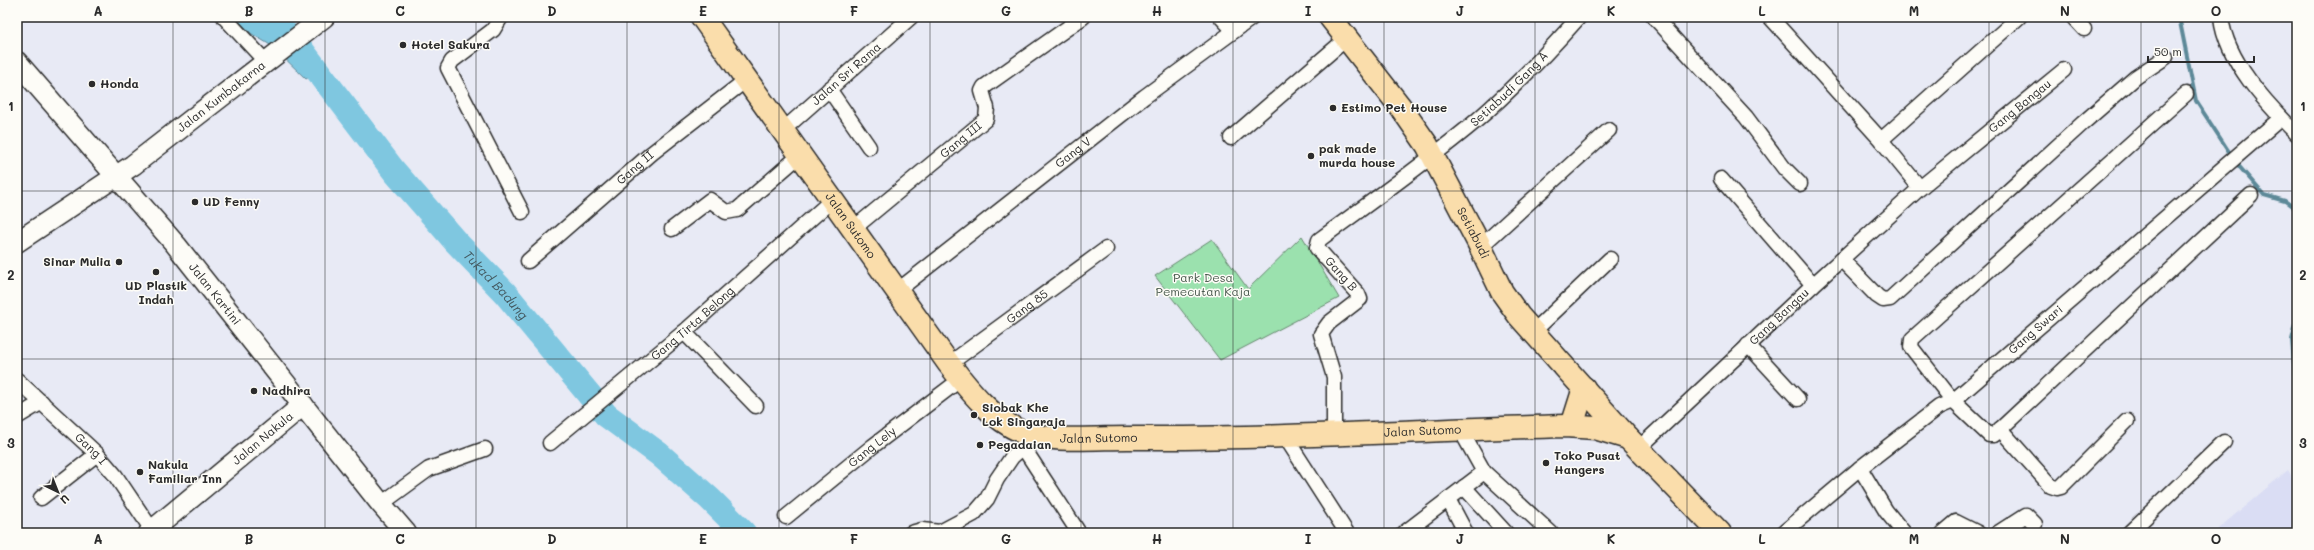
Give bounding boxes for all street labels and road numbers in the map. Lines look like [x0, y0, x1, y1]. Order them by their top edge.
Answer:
street label: Jalan Sri Rama [808, 38, 884, 108]
street label: Setiabudi Gang A [1466, 47, 1551, 130]
street label: Jalan Kumbakarna [173, 56, 268, 135]
street label: Gang Bangau [1985, 75, 2054, 136]
street label: Gang III [936, 117, 984, 161]
street label: Gang V [1051, 133, 1094, 171]
street label: Gang II [612, 146, 656, 188]
street label: Jalan Sutomo [822, 189, 880, 261]
street label: Setiabudi [1454, 204, 1494, 261]
street label: Gang B [1322, 253, 1361, 294]
street label: Jalan Kartini [186, 259, 245, 328]
street label: Gang Tirta Belong [647, 282, 737, 363]
street label: Gang Bangau [1745, 284, 1812, 348]
street label: Gang 85 [1003, 285, 1051, 327]
street label: Gang Swari [2004, 301, 2066, 357]
street label: Jalan Nakula [228, 408, 296, 468]
street label: Jalan Sutomo [1383, 421, 1461, 440]
street label: Gang Lely [844, 422, 899, 470]
street label: Gang I [72, 429, 111, 467]
street label: Jalan Sutomo [1060, 429, 1138, 446]

